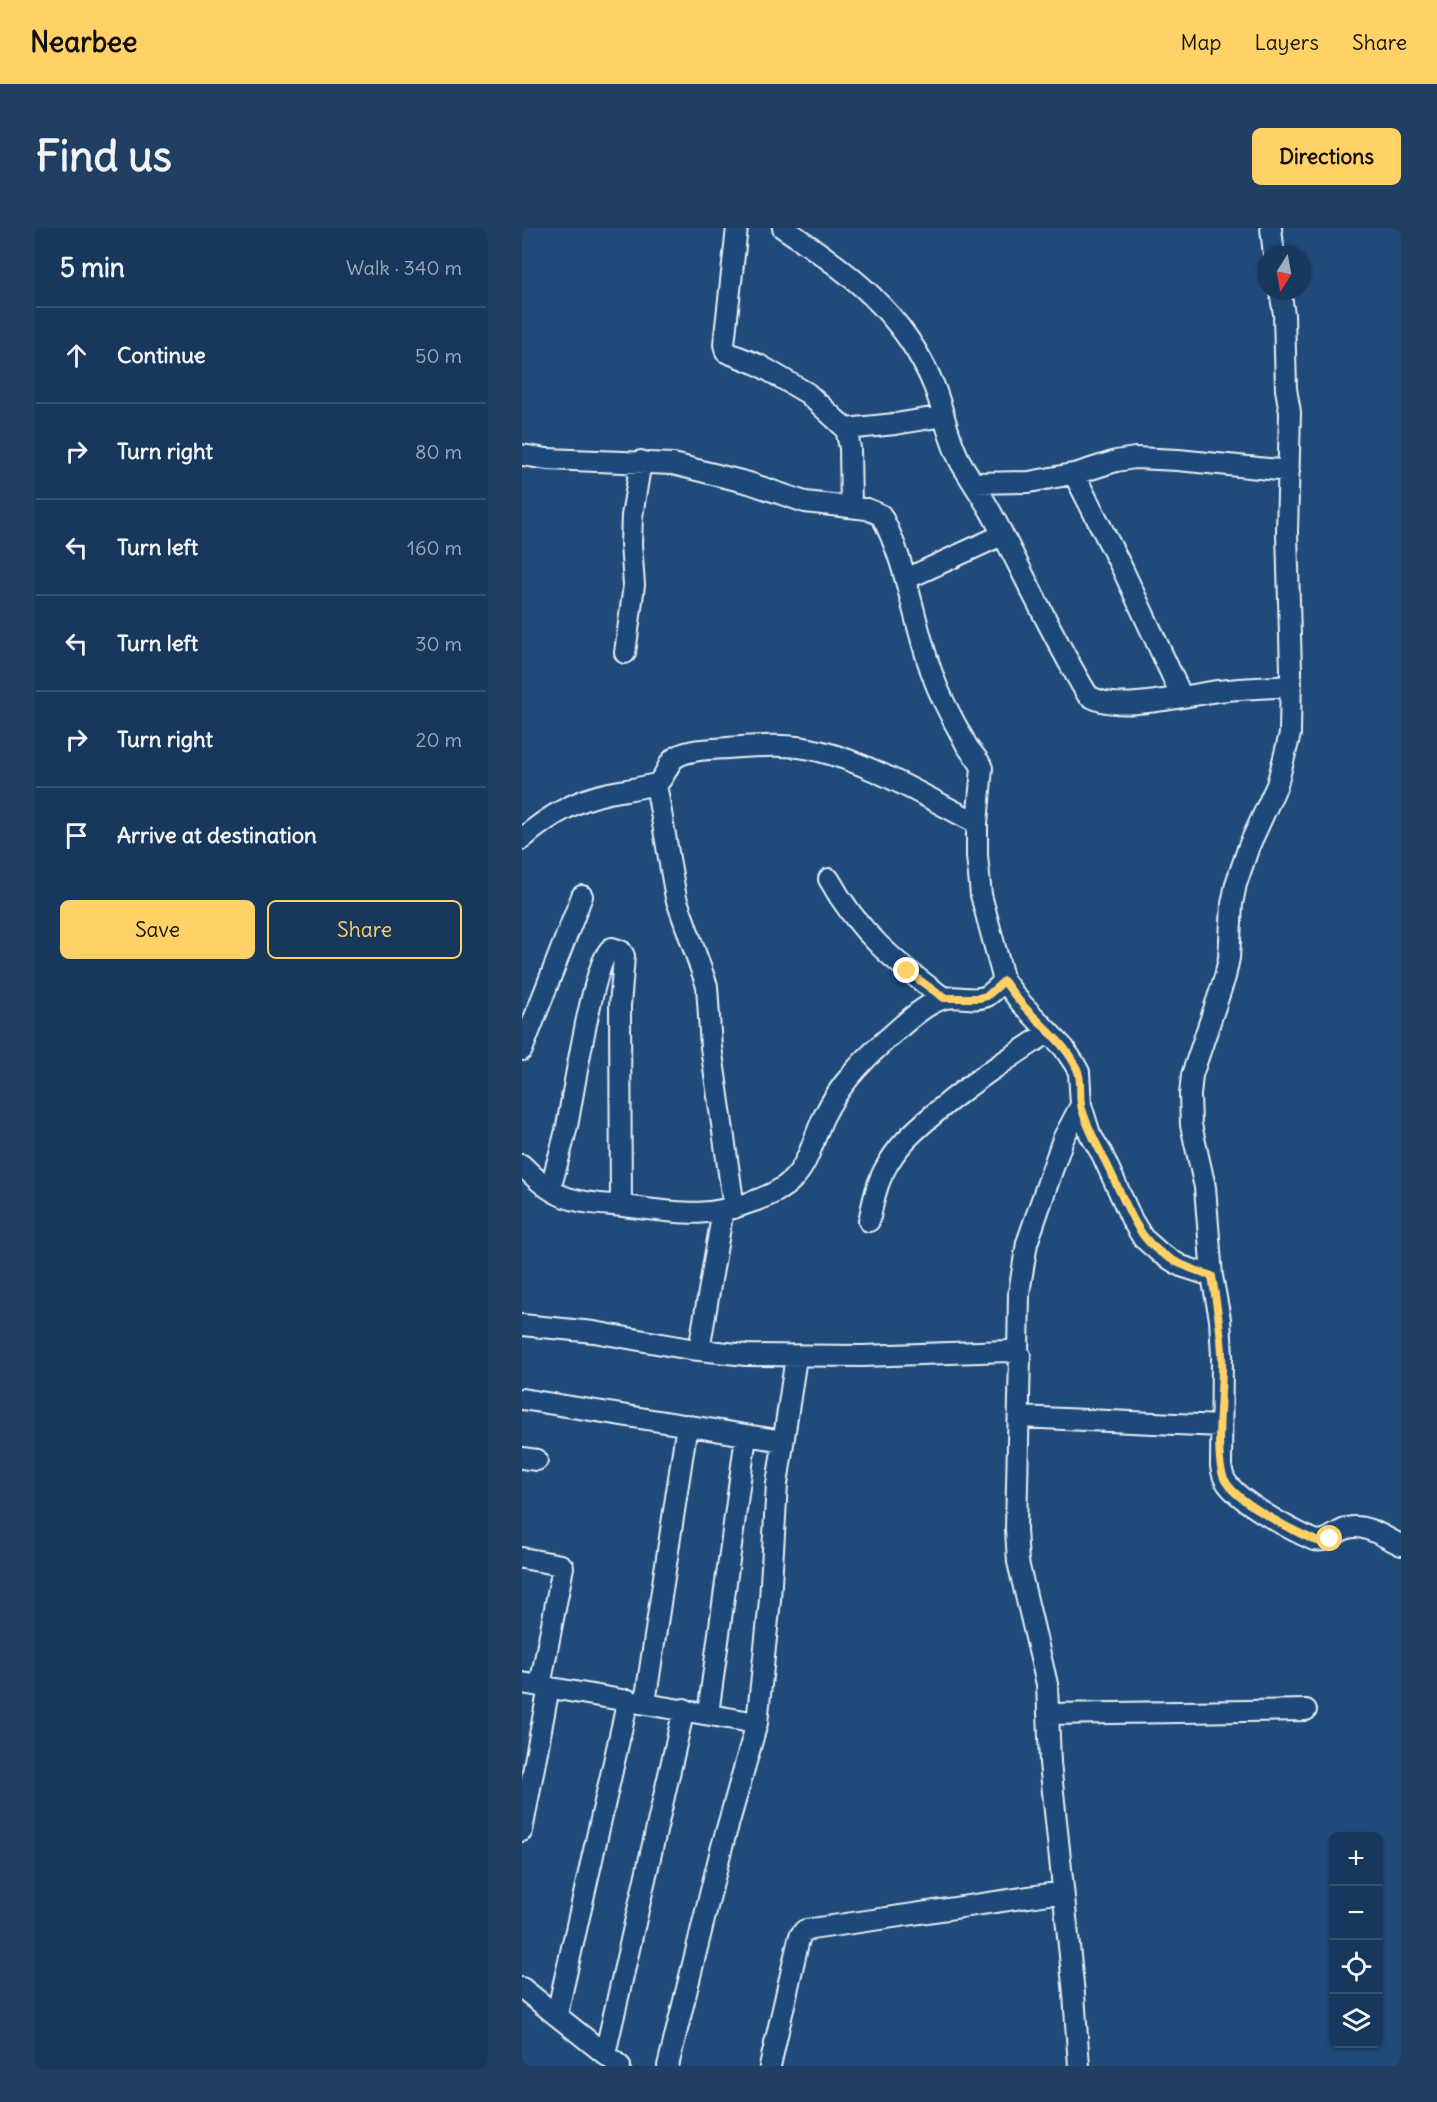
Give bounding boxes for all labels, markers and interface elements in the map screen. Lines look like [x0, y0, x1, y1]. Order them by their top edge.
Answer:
text: Nearbee [30, 24, 137, 60]
text: Map [1181, 29, 1221, 56]
text: Layers [1254, 29, 1319, 56]
text: Share [1352, 29, 1407, 56]
button: Directions [1252, 128, 1401, 185]
text: Find us [36, 130, 172, 182]
north arrow [1257, 246, 1311, 300]
text: 5 min [60, 251, 125, 284]
text: Walk · 340 m [346, 255, 462, 280]
icon: ahead [60, 339, 93, 372]
text: Continue [117, 341, 206, 369]
text: 50 m [415, 343, 462, 368]
icon: right [60, 435, 93, 468]
text: Turn right [117, 437, 213, 465]
text: 80 m [415, 439, 462, 464]
icon: left [60, 531, 93, 564]
text: Turn left [117, 533, 198, 561]
text: 160 m [407, 535, 462, 560]
icon: left [60, 627, 93, 660]
text: Turn left [117, 629, 198, 657]
text: 30 m [415, 631, 462, 656]
icon: right [60, 723, 93, 756]
text: Turn right [117, 725, 213, 753]
text: 20 m [416, 727, 462, 752]
icon: arrive [60, 819, 93, 852]
text: Arrive at destination [117, 821, 317, 849]
button: Save [60, 900, 255, 959]
button: Share [267, 900, 462, 959]
route end [893, 957, 919, 983]
route start [1316, 1525, 1342, 1551]
map controls [1329, 1832, 1383, 2048]
button: + [1329, 1832, 1383, 1886]
button: − [1329, 1886, 1383, 1940]
button: locate [1329, 1940, 1383, 1994]
button: layers [1329, 1994, 1383, 2048]

